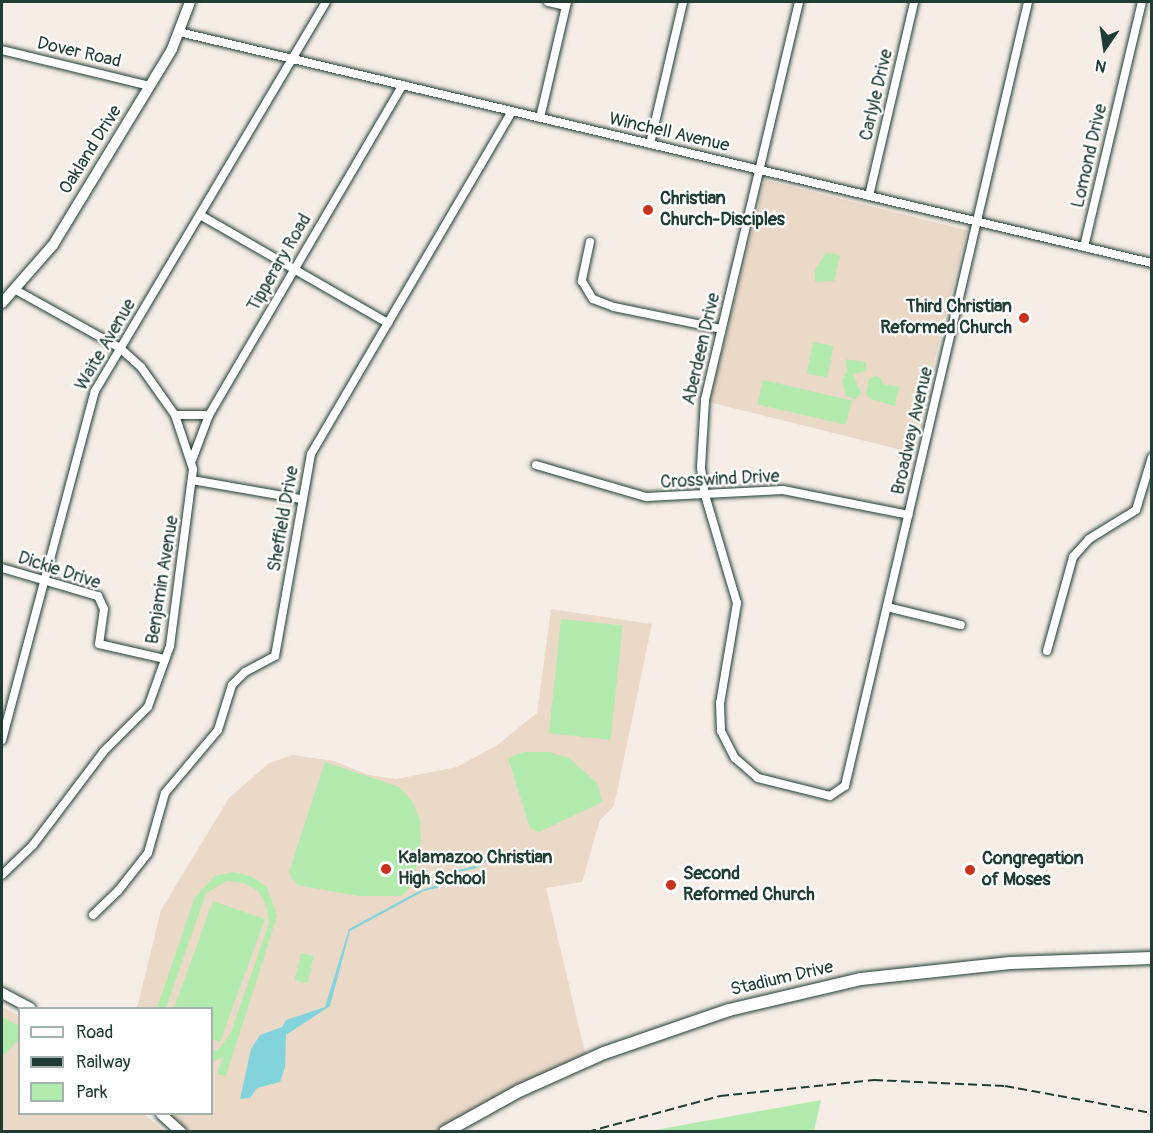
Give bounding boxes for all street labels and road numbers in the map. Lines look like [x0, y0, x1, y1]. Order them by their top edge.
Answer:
street label: Dover Road [35, 33, 123, 73]
street label: Carlyle Drive [856, 47, 898, 143]
street label: Oakland Drive [55, 102, 127, 198]
street label: Lomond Drive [1068, 102, 1112, 210]
street label: Winchell Avenue [607, 109, 731, 157]
street label: Tipperary Road [243, 210, 317, 316]
street label: Aberdeen Drive [679, 291, 725, 407]
street label: Waite Avenue [71, 295, 141, 395]
street label: Broadway Avenue [888, 365, 938, 497]
street label: Sheffield Drive [264, 464, 304, 574]
street label: Crosswind Drive [660, 466, 780, 494]
street label: Benjamin Avenue [142, 514, 184, 646]
street label: Dickie Drive [15, 548, 103, 594]
street label: Stadium Drive [728, 957, 836, 1001]

